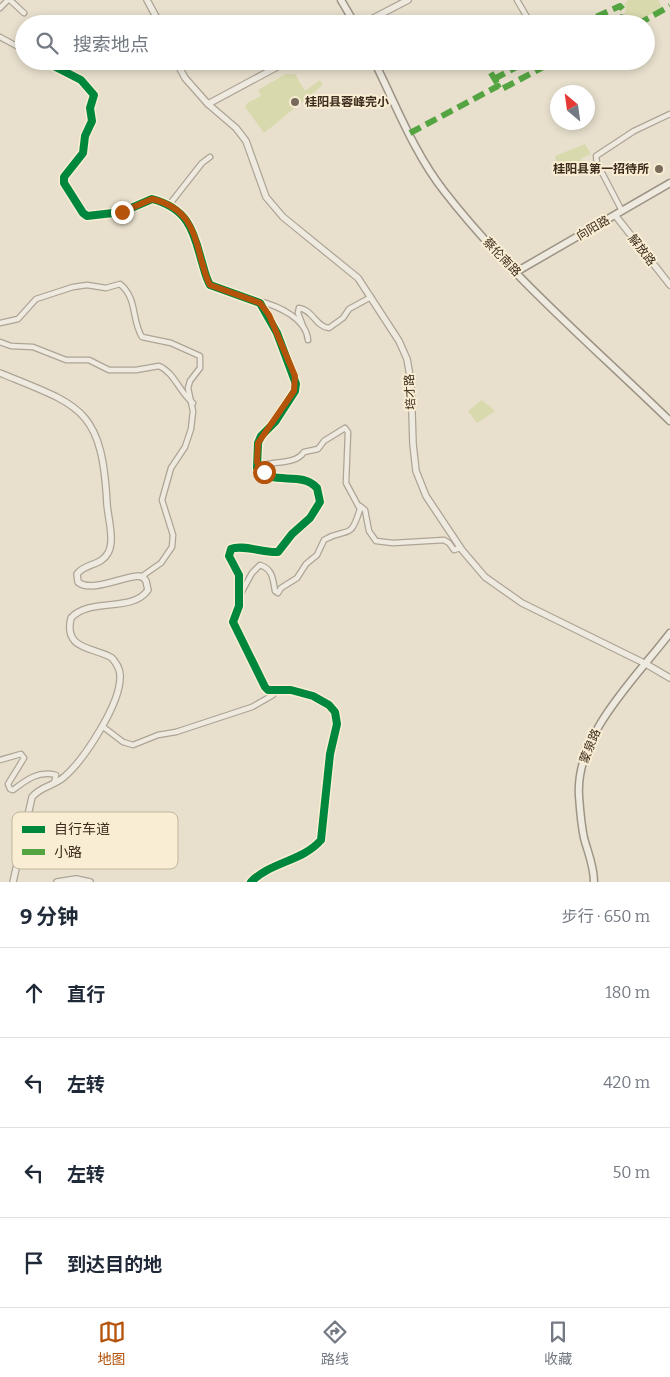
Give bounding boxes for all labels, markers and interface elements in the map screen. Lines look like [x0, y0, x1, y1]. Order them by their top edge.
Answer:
search box [15, 15, 655, 70]
icon: search [33, 29, 61, 57]
text: 搜索地点 [73, 33, 149, 56]
north arrow [550, 85, 595, 130]
place label: 桂阳县蓉峰完小 [305, 95, 389, 109]
marker: 桂阳县蓉峰完小 [289, 96, 301, 108]
place label: 桂阳县第一招待所 [553, 162, 649, 176]
marker: 桂阳县第一招待所 [653, 163, 665, 175]
route end [111, 201, 134, 224]
street label: 向阳路 [574, 213, 612, 243]
street label: 解放路 [625, 232, 659, 268]
street label: 蔡伦南路 [480, 235, 524, 279]
street label: 培才路 [402, 374, 418, 410]
route start [253, 461, 276, 484]
street label: 蒙泉路 [577, 727, 603, 765]
legend [12, 812, 178, 869]
text: 自行车道 [54, 821, 110, 838]
text: 小路 [54, 844, 82, 861]
text: 9 分钟 [20, 904, 78, 930]
text: 步行 · 650 m [562, 907, 650, 926]
icon: ahead [20, 979, 48, 1007]
text: 直行 [67, 983, 105, 1006]
text: 180 m [605, 983, 650, 1002]
icon: left [20, 1069, 48, 1097]
text: 左转 [67, 1073, 105, 1096]
text: 420 m [603, 1073, 650, 1092]
icon: left [20, 1159, 48, 1187]
text: 左转 [67, 1163, 105, 1186]
text: 50 m [613, 1163, 650, 1182]
icon: arrive [20, 1249, 48, 1277]
text: 到达目的地 [67, 1253, 162, 1276]
tab: 地图 [98, 1318, 126, 1368]
tab: 路线 [321, 1318, 349, 1368]
tab: 收藏 [544, 1318, 572, 1368]

